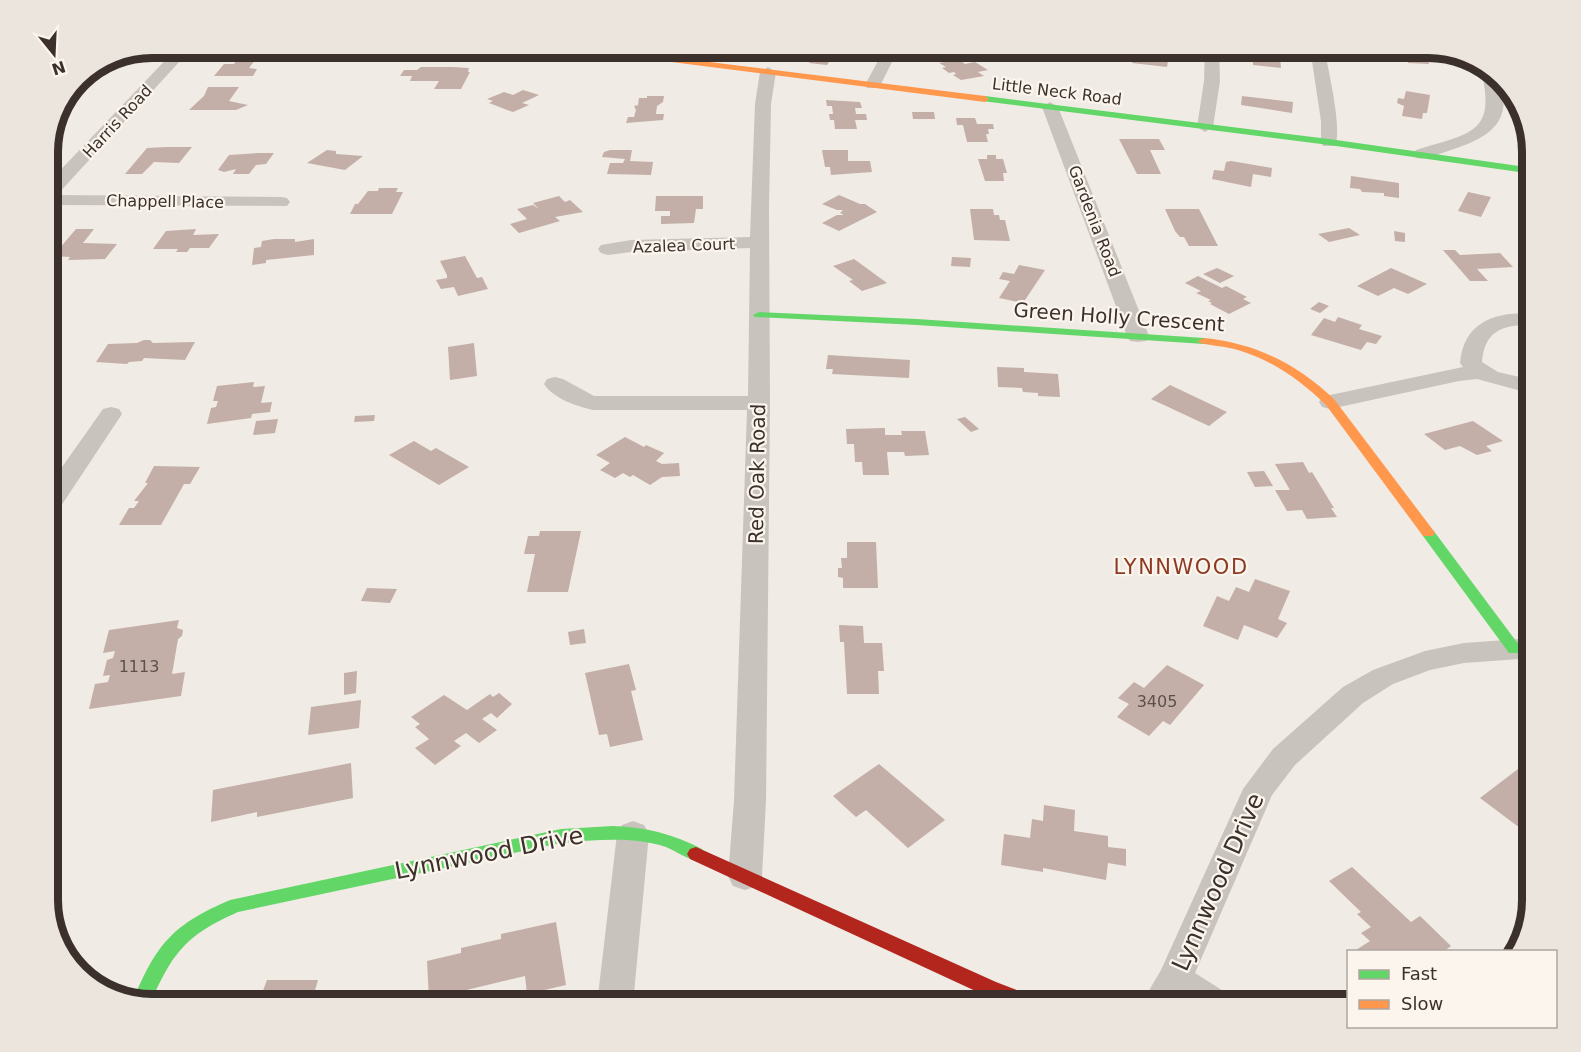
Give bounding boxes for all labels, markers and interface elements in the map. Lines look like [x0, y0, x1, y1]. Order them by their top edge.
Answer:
north arrow [24, 24, 84, 84]
text: N [49, 57, 68, 79]
street label: Little Neck Road [991, 74, 1123, 109]
street label: Harris Road [79, 81, 156, 162]
street label: Gardenia Road [1064, 163, 1125, 280]
street label: Chappell Place [106, 191, 224, 212]
street label: Azalea Court [633, 234, 735, 257]
street label: Green Holly Crescent [1013, 298, 1226, 336]
street label: Red Oak Road [744, 404, 770, 544]
district label: LYNNWOOD [1113, 555, 1249, 579]
house number: 1113 [119, 657, 159, 676]
house number: 3405 [1137, 692, 1177, 711]
street label: Lynnwood Drive [1166, 789, 1270, 975]
street label: Lynnwood Drive [392, 821, 586, 885]
legend [1347, 950, 1557, 1028]
text: Fast [1401, 963, 1437, 984]
text: Slow [1401, 993, 1443, 1014]

